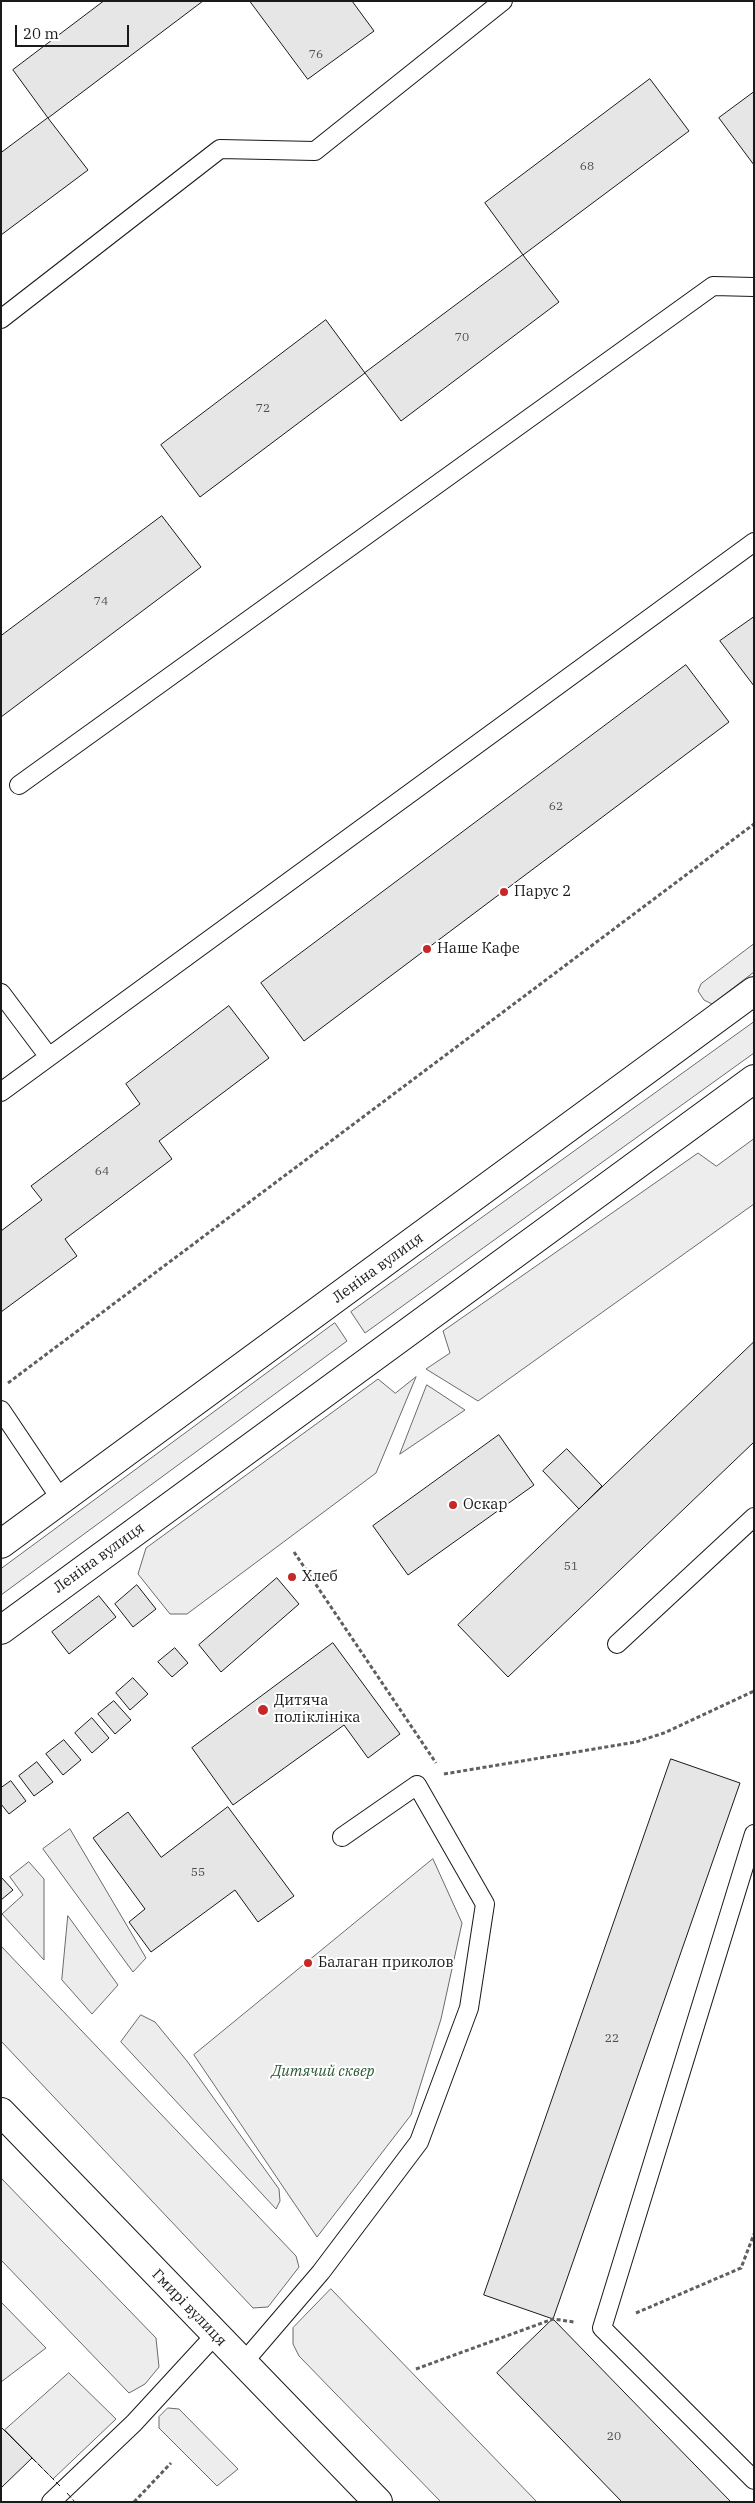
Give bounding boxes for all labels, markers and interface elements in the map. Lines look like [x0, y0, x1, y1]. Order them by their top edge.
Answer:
scale bar [18, 15, 131, 47]
text: 20 m [23, 24, 59, 43]
house number: 76 [309, 48, 323, 62]
house number: 68 [580, 160, 594, 174]
house number: 70 [455, 331, 469, 345]
house number: 72 [256, 402, 270, 416]
house number: 74 [94, 595, 108, 609]
house number: 62 [549, 800, 563, 814]
place label: Парус 2 [514, 883, 571, 901]
marker: Парус 2 [498, 886, 510, 898]
place label: Наше Кафе [437, 940, 520, 958]
marker: Наше Кафе [421, 943, 433, 955]
house number: 64 [95, 1165, 109, 1179]
street label: Леніна вулиця [329, 1229, 427, 1307]
place label: Оскар [463, 1496, 508, 1514]
marker: Оскар [447, 1499, 459, 1511]
street label: Леніна вулиця [50, 1519, 148, 1597]
house number: 51 [564, 1560, 578, 1574]
place label: Хлеб [302, 1568, 338, 1586]
marker: Хлеб [286, 1571, 298, 1583]
place label: Дитяча поліклініка [274, 1692, 360, 1727]
marker: Дитяча поліклініка [256, 1703, 270, 1717]
house number: 55 [191, 1866, 205, 1880]
place label: Балаган приколов [318, 1954, 454, 1972]
marker: Балаган приколов [302, 1957, 314, 1969]
house number: 22 [605, 2032, 619, 2046]
park label: Дитячий сквер [271, 2063, 375, 2081]
street label: Гмирі вулиця [148, 2266, 230, 2350]
house number: 20 [607, 2430, 621, 2444]

